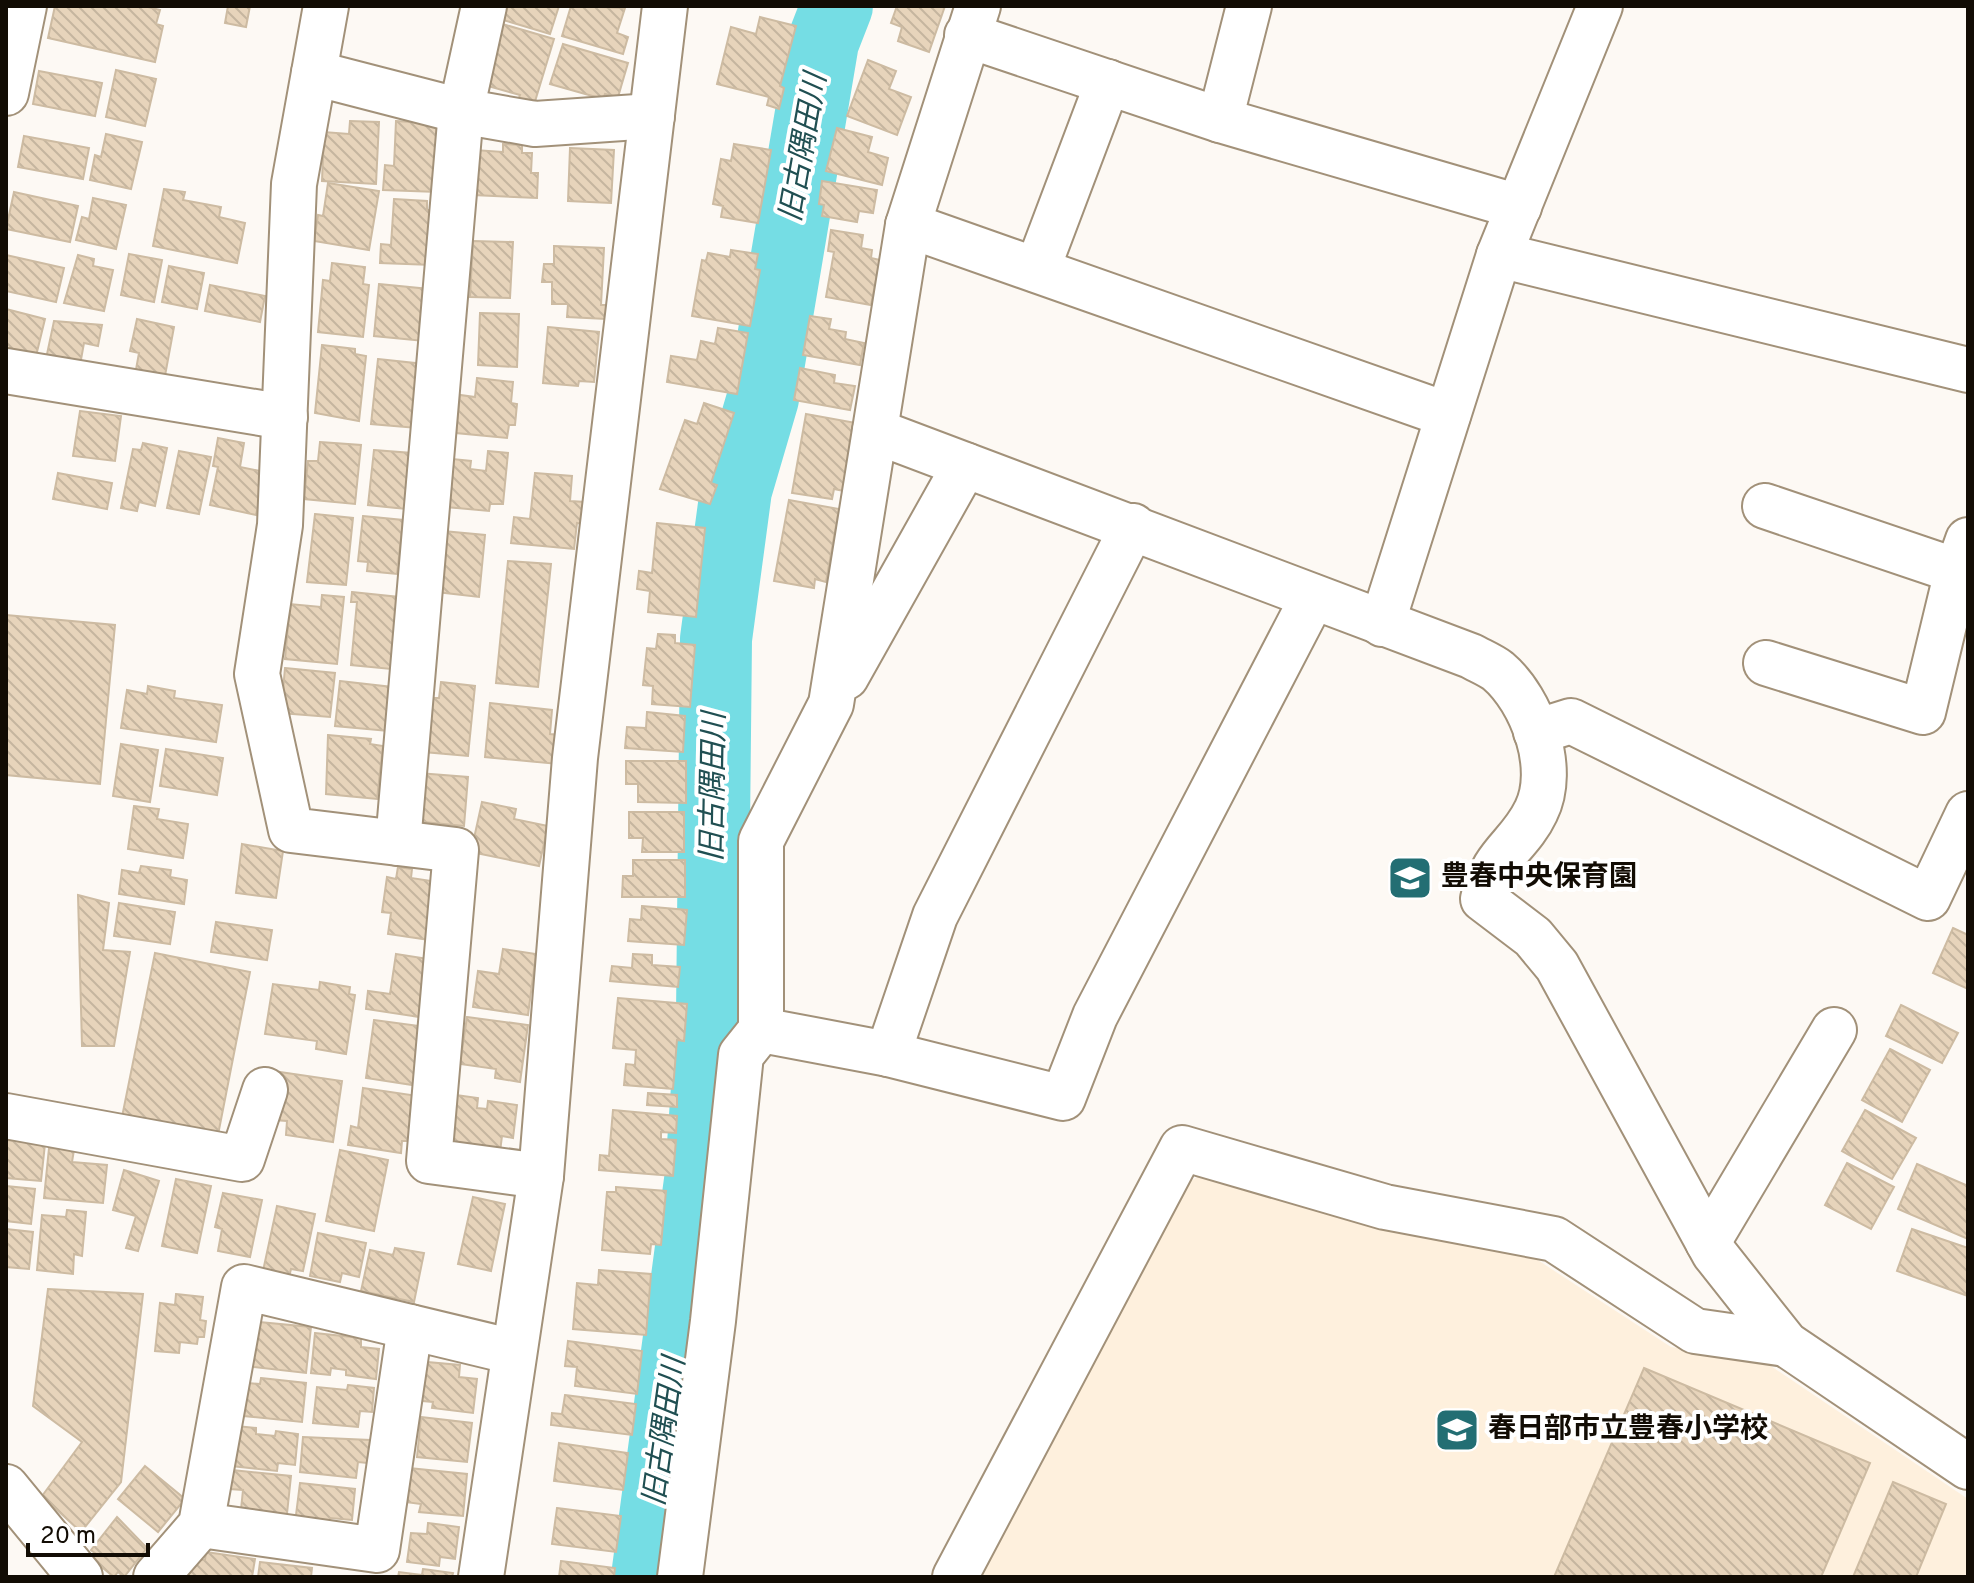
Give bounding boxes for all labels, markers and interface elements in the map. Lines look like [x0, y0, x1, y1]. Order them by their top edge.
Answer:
water label: 旧古隅田川 [774, 68, 837, 225]
water label: 旧古隅田川 [695, 709, 735, 862]
school or university icon: 豊春中央保育園 [1386, 854, 1434, 902]
place label: 豊春中央保育園 [1441, 860, 1637, 896]
water label: 旧古隅田川 [637, 1352, 695, 1509]
school or university icon: 春日部市立豊春小学校 [1433, 1406, 1481, 1454]
place label: 春日部市立豊春小学校 [1488, 1412, 1768, 1448]
scale bar [28, 1507, 148, 1557]
text: 20 m [40, 1522, 96, 1552]

